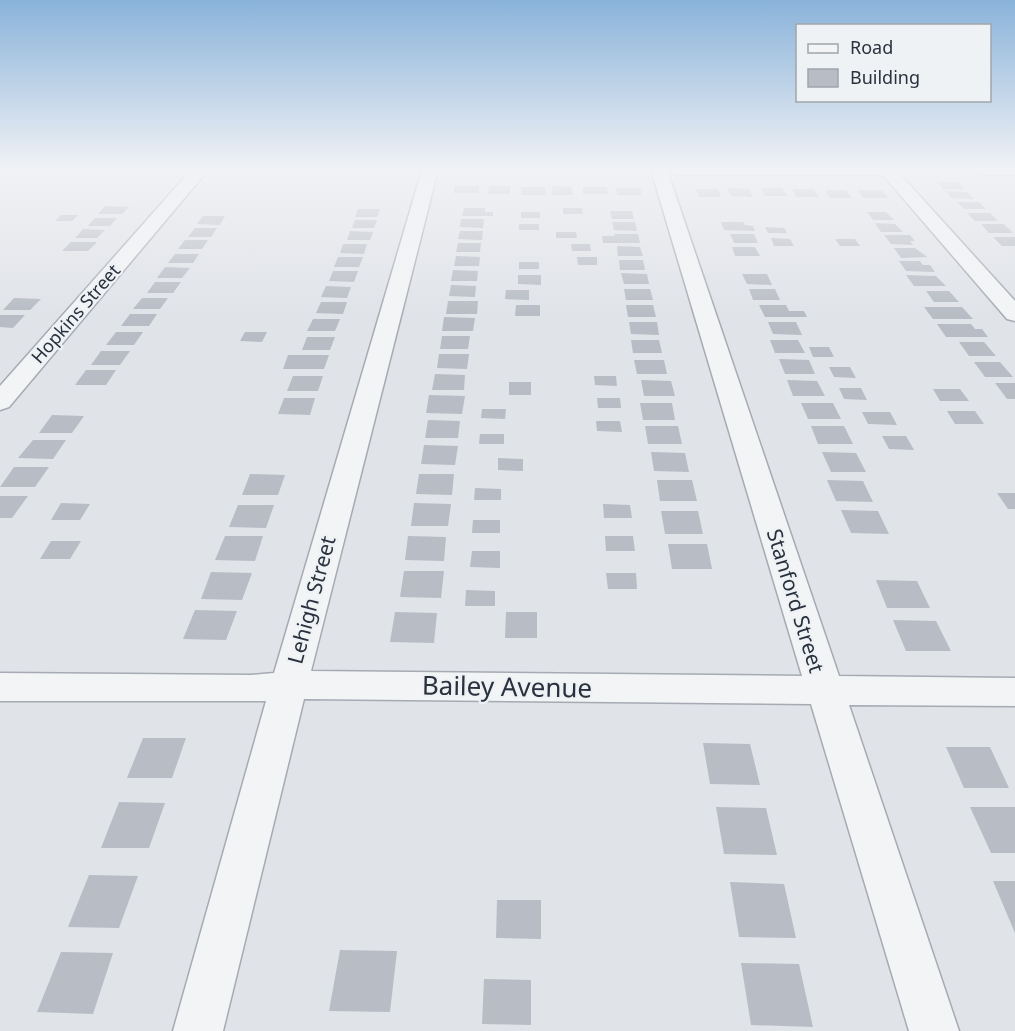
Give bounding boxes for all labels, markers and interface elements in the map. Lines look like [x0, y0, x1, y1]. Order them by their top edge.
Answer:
legend [796, 24, 991, 102]
text: Road [850, 35, 893, 59]
text: Building [850, 65, 920, 89]
street label: Hopkins Street [25, 258, 125, 368]
street label: Stanford Street [761, 525, 831, 676]
street label: Lehigh Street [281, 532, 342, 667]
street label: Bailey Avenue [422, 667, 592, 705]

